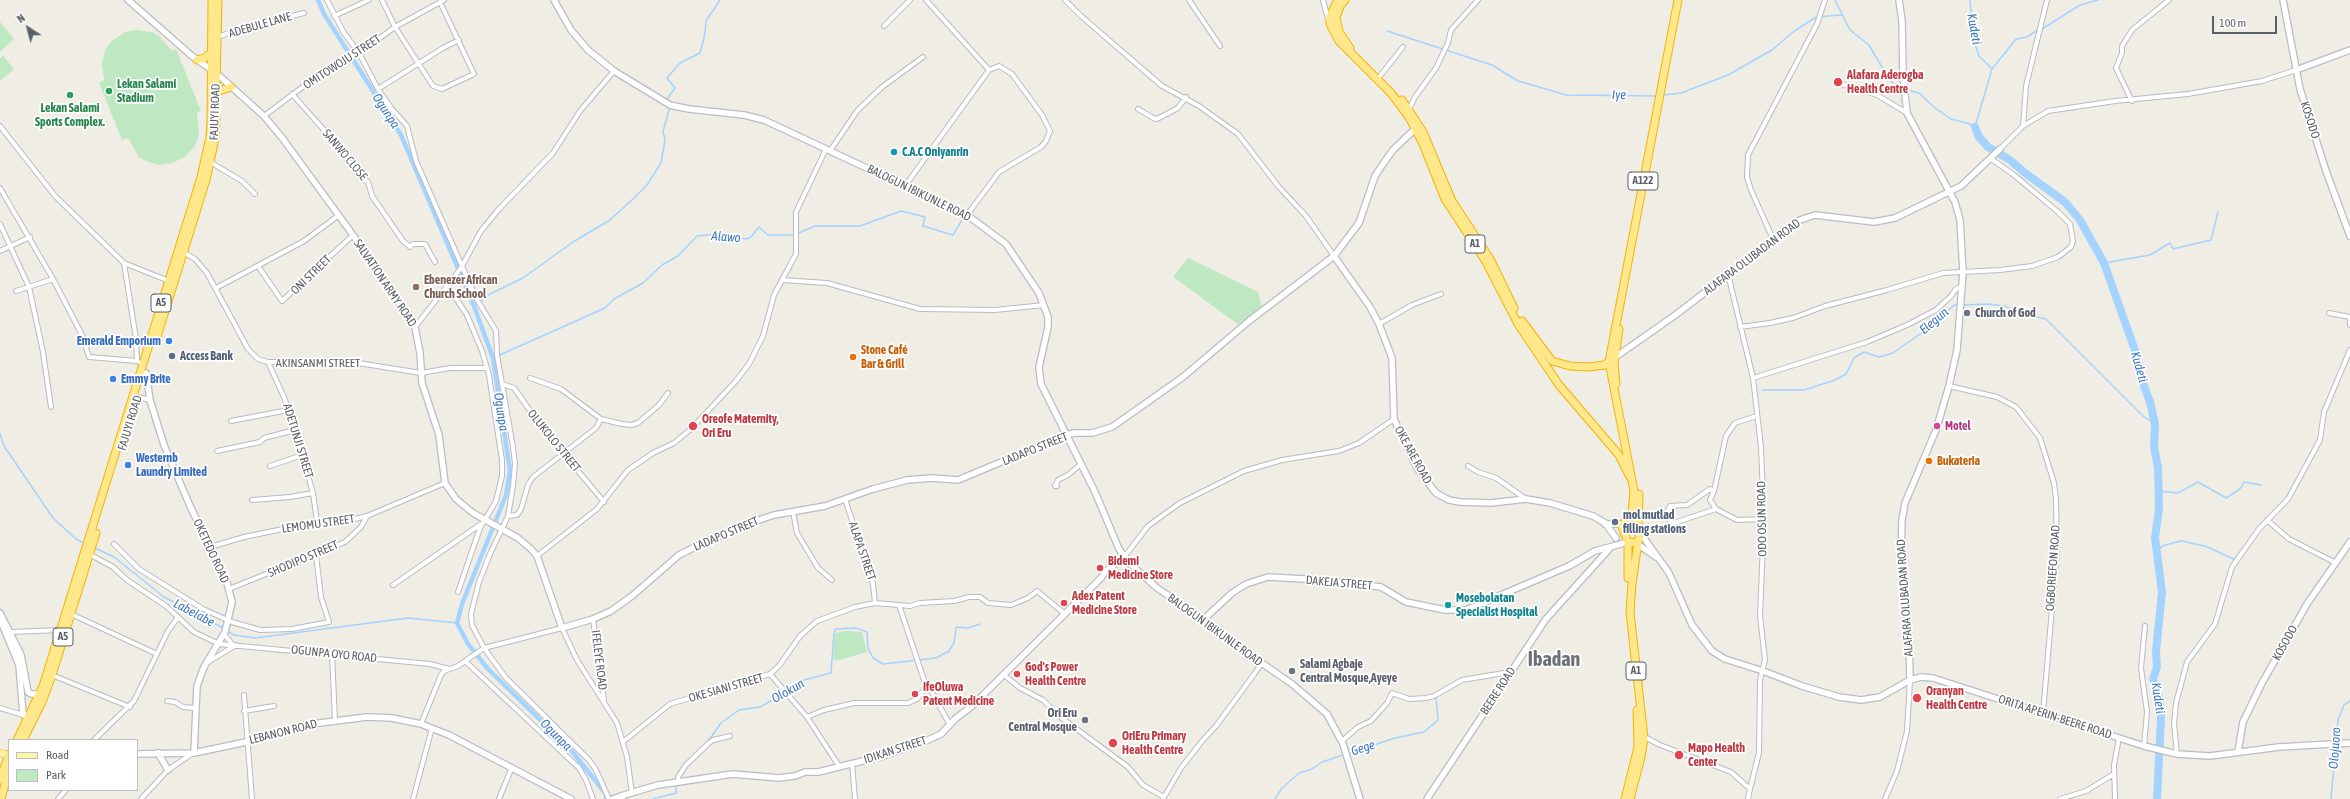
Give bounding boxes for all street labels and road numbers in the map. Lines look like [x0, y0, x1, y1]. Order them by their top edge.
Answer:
street label: ADEBULE LANE [227, 9, 293, 41]
street label: OMITOWOJU STREET [300, 32, 384, 92]
street label: FAJUYI ROAD [207, 83, 223, 141]
street label: KOSODO [2297, 100, 2323, 140]
street label: SANWO CLOSE [319, 127, 371, 183]
street label: BALOGUN IBIKUNLE ROAD [865, 162, 973, 224]
road number: A122 [1628, 172, 1658, 190]
street label: ALAFARA OLUBADAN ROAD [1701, 216, 1803, 298]
road number: A1 [1465, 235, 1485, 253]
street label: SALVATION ARMY ROAD [350, 237, 420, 329]
street label: ONI STREET [288, 252, 334, 298]
road number: A5 [151, 294, 171, 312]
street label: AKINSANMI STREET [276, 356, 360, 370]
street label: FAJUYI ROAD [115, 394, 145, 452]
street label: ADETUNJI STREET [280, 402, 316, 480]
street label: OLUKOLO STREET [524, 407, 584, 475]
street label: OKE ARE ROAD [1391, 424, 1435, 486]
street label: LADAPO STREET [1000, 429, 1070, 469]
street label: ODO OSUN ROAD [1754, 481, 1770, 557]
street label: LEMOMU STREET [281, 512, 355, 536]
street label: LADAPO STREET [691, 514, 761, 554]
street label: OKETEDO ROAD [190, 517, 232, 585]
street label: ALAPA STREET [845, 520, 879, 582]
street label: OGBORIEFON ROAD [2043, 524, 2063, 612]
street label: SHODIPO STREET [266, 538, 340, 580]
street label: ALAFARA OLUBADAN ROAD [1894, 539, 1916, 657]
street label: DAKEJA STREET [1305, 573, 1373, 593]
street label: BALOGUN IBIKUNLE ROAD [1165, 591, 1265, 669]
street label: KOSODO [2269, 623, 2301, 663]
road number: A5 [53, 628, 73, 646]
street label: IFELEYE ROAD [588, 629, 610, 691]
street label: OGUNPA OYO ROAD [290, 642, 378, 666]
road number: A1 [1626, 662, 1646, 680]
street label: BEERE ROAD [1477, 664, 1519, 718]
street label: OKE SIANI STREET [687, 670, 765, 706]
street label: ORITA APERIN-BEERE ROAD [1996, 692, 2114, 742]
street label: LEBANON ROAD [247, 717, 319, 747]
street label: IDIKAN STREET [862, 733, 928, 767]

